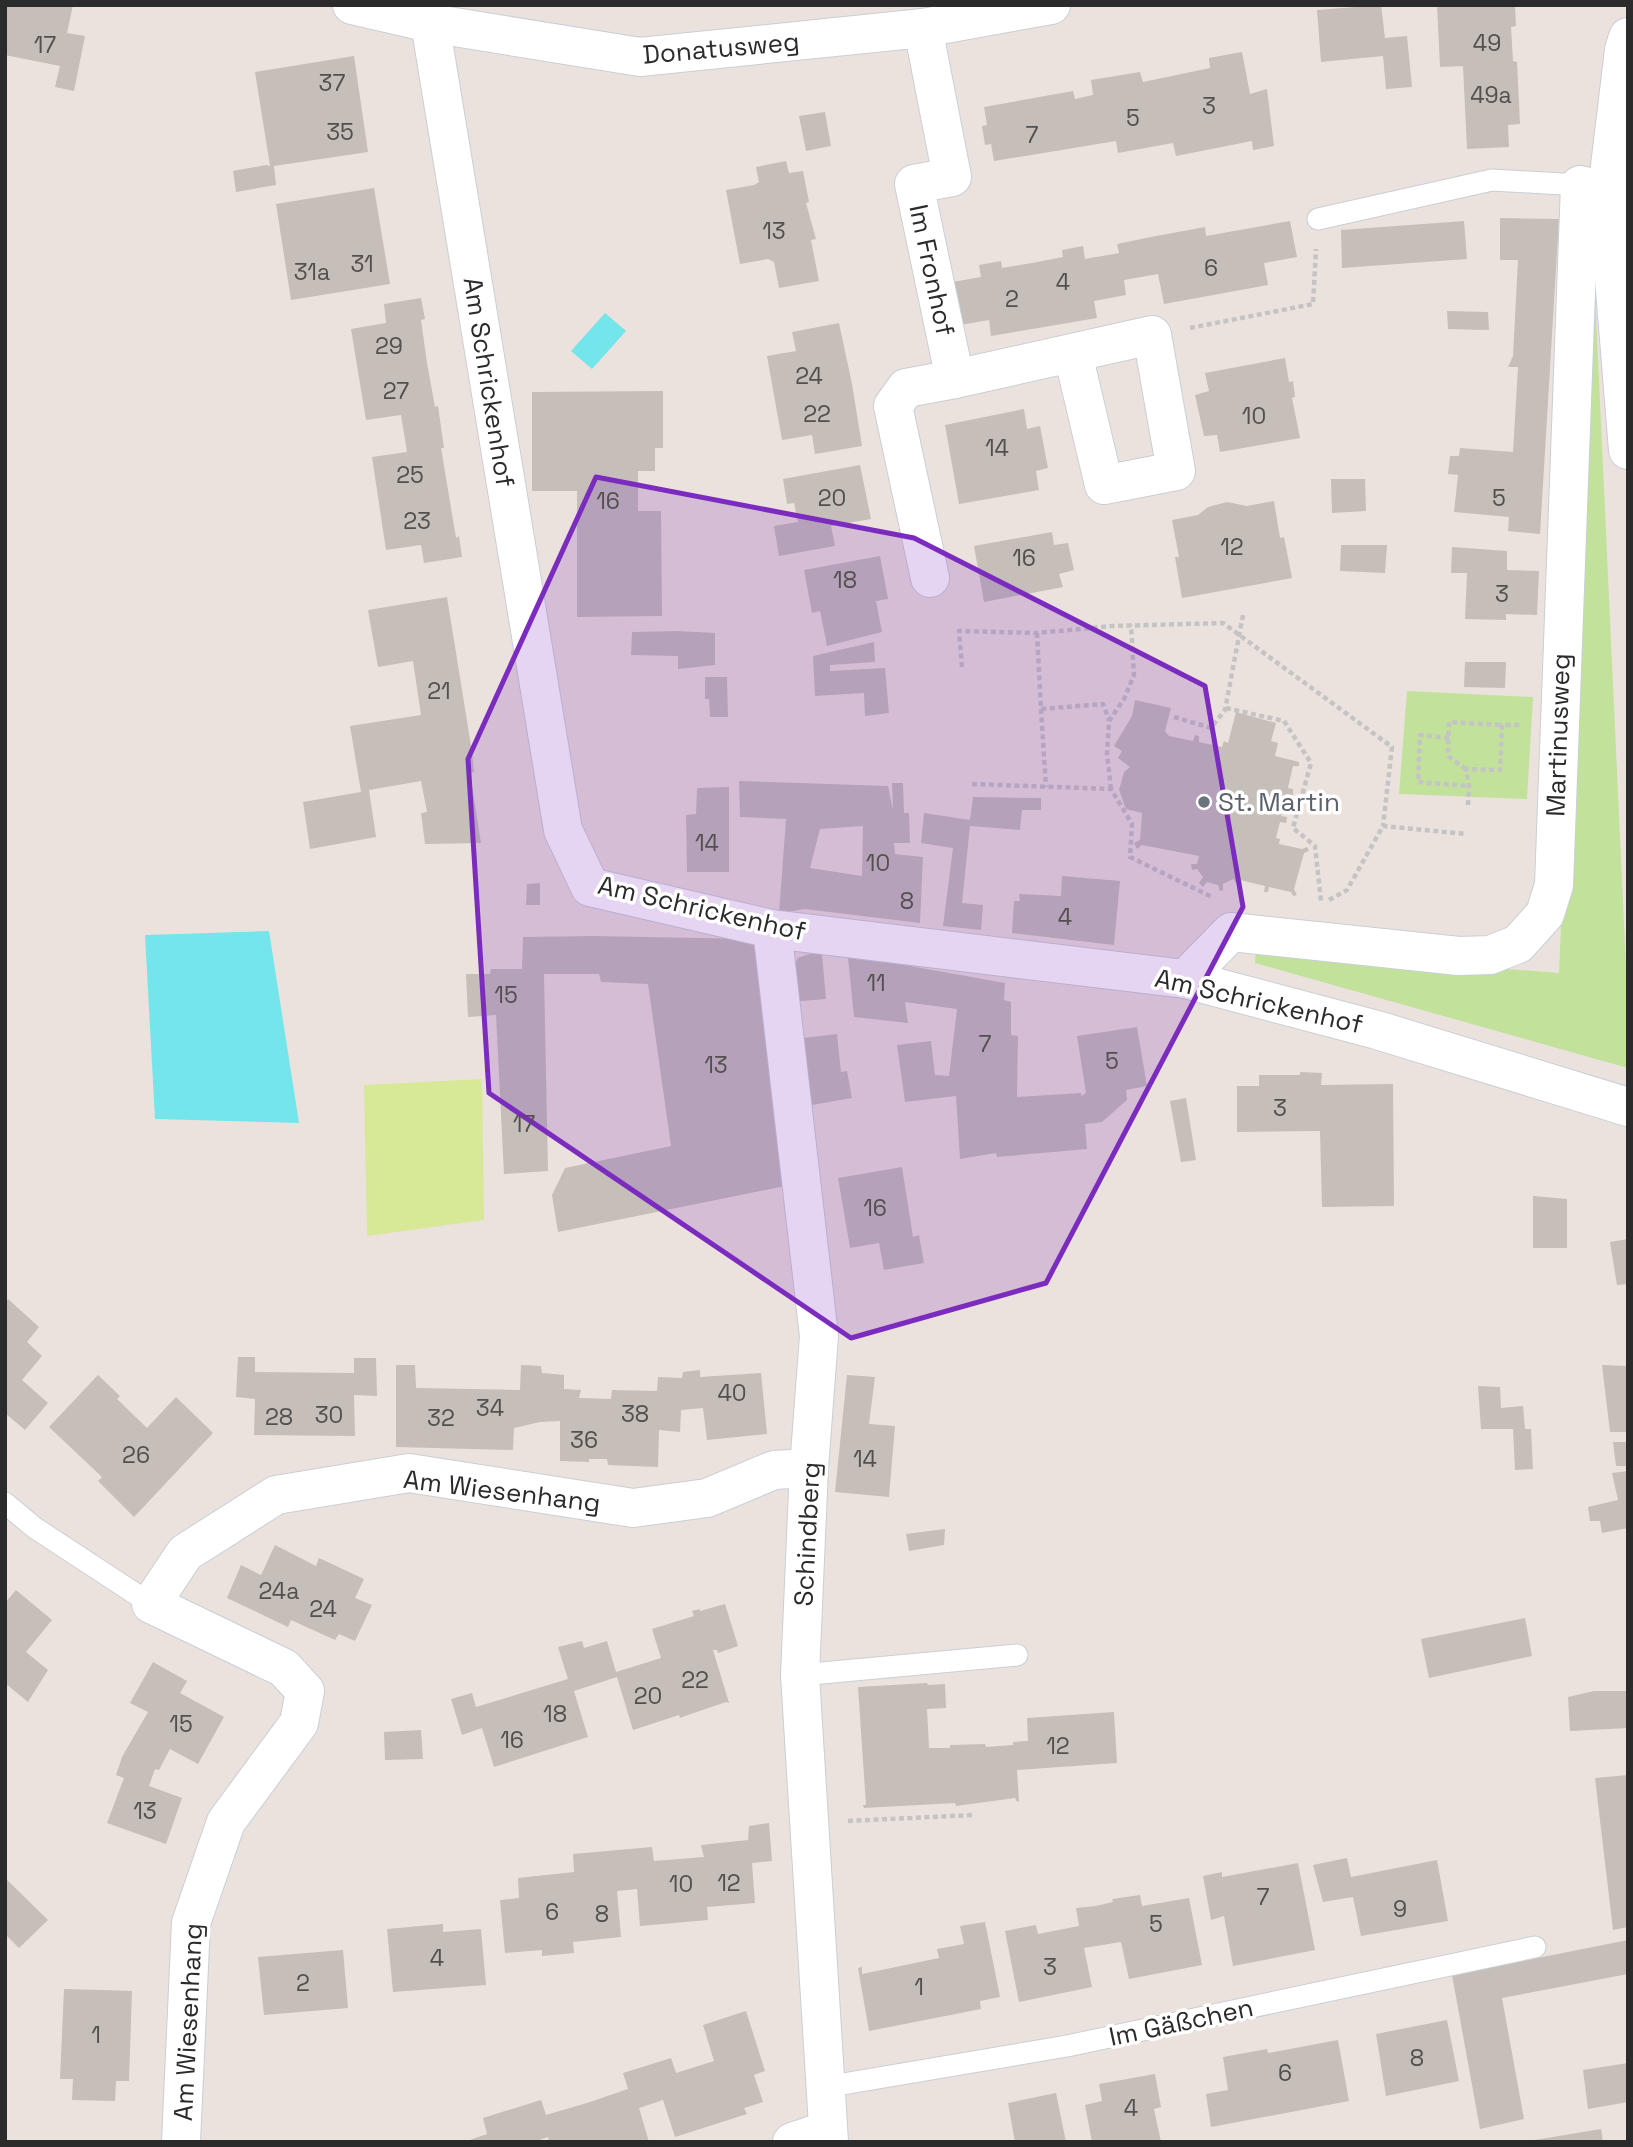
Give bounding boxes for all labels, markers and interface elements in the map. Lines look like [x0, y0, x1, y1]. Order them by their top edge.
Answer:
street label: Donatusweg [641, 24, 801, 72]
house number: 49 [1473, 28, 1501, 58]
house number: 17 [34, 30, 56, 60]
house number: 37 [319, 68, 345, 98]
house number: 49a [1470, 80, 1512, 110]
house number: 3 [1202, 91, 1216, 121]
house number: 5 [1126, 103, 1140, 133]
house number: 35 [326, 117, 354, 147]
house number: 7 [1026, 120, 1039, 150]
street label: Im Fronhof [901, 201, 963, 339]
house number: 13 [762, 216, 786, 246]
house number: 31 [350, 249, 374, 279]
house number: 6 [1204, 253, 1218, 283]
house number: 31a [294, 257, 330, 287]
house number: 4 [1056, 267, 1070, 297]
street label: Am Schrickenhof [456, 275, 522, 489]
house number: 2 [1005, 284, 1019, 314]
house number: 29 [375, 331, 403, 361]
house number: 24 [795, 361, 823, 391]
house number: 27 [383, 376, 409, 406]
house number: 22 [803, 399, 831, 429]
house number: 10 [1242, 401, 1266, 431]
house number: 14 [985, 433, 1009, 463]
house number: 25 [396, 460, 424, 490]
house number: 20 [818, 483, 846, 513]
house number: 5 [1492, 483, 1506, 513]
house number: 16 [596, 486, 620, 516]
house number: 23 [403, 506, 431, 536]
house number: 12 [1220, 532, 1244, 562]
house number: 16 [1012, 543, 1036, 573]
house number: 18 [833, 565, 857, 595]
house number: 3 [1495, 579, 1509, 609]
street label: Martinusweg [1538, 653, 1578, 817]
house number: 21 [427, 676, 451, 706]
place label: St. Martin [1218, 785, 1340, 819]
marker: St. Martin [1196, 794, 1212, 810]
house number: 14 [695, 828, 719, 858]
house number: 10 [866, 848, 890, 878]
street label: Am Schrickenhof [595, 868, 809, 948]
house number: 8 [900, 886, 914, 916]
house number: 4 [1058, 902, 1072, 932]
street label: Am Schrickenhof [1152, 961, 1366, 1041]
house number: 11 [866, 968, 886, 998]
house number: 15 [494, 980, 518, 1010]
house number: 7 [979, 1029, 992, 1059]
house number: 5 [1105, 1046, 1119, 1076]
house number: 13 [704, 1050, 728, 1080]
house number: 3 [1273, 1093, 1287, 1123]
house number: 17 [513, 1109, 535, 1139]
house number: 16 [863, 1193, 887, 1223]
house number: 40 [717, 1378, 747, 1408]
house number: 34 [476, 1393, 504, 1423]
house number: 38 [621, 1399, 649, 1429]
house number: 30 [315, 1400, 343, 1430]
house number: 28 [265, 1402, 293, 1432]
house number: 32 [427, 1403, 455, 1433]
house number: 36 [570, 1425, 598, 1455]
house number: 26 [122, 1440, 150, 1470]
house number: 14 [853, 1444, 877, 1474]
street label: Schindberg [786, 1461, 828, 1607]
street label: Am Wiesenhang [402, 1462, 602, 1520]
house number: 24a [259, 1576, 299, 1606]
house number: 24 [309, 1594, 337, 1624]
house number: 22 [681, 1665, 709, 1695]
house number: 20 [634, 1681, 662, 1711]
house number: 18 [543, 1699, 567, 1729]
house number: 15 [169, 1709, 193, 1739]
house number: 16 [500, 1725, 524, 1755]
house number: 12 [1046, 1731, 1070, 1761]
house number: 13 [133, 1796, 157, 1826]
house number: 12 [717, 1868, 741, 1898]
house number: 10 [669, 1869, 693, 1899]
house number: 7 [1257, 1882, 1270, 1912]
house number: 9 [1393, 1894, 1407, 1924]
house number: 6 [545, 1897, 559, 1927]
house number: 8 [595, 1899, 609, 1929]
house number: 5 [1149, 1909, 1163, 1939]
street label: Am Wiesenhang [166, 1922, 210, 2122]
house number: 4 [430, 1943, 444, 1973]
house number: 3 [1043, 1952, 1057, 1982]
house number: 2 [296, 1968, 310, 1998]
house number: 1 [914, 1972, 924, 2002]
street label: Im Gäßchen [1106, 1990, 1256, 2054]
house number: 1 [91, 2020, 101, 2050]
house number: 8 [1410, 2043, 1424, 2073]
house number: 6 [1278, 2058, 1292, 2088]
house number: 4 [1124, 2093, 1138, 2123]

